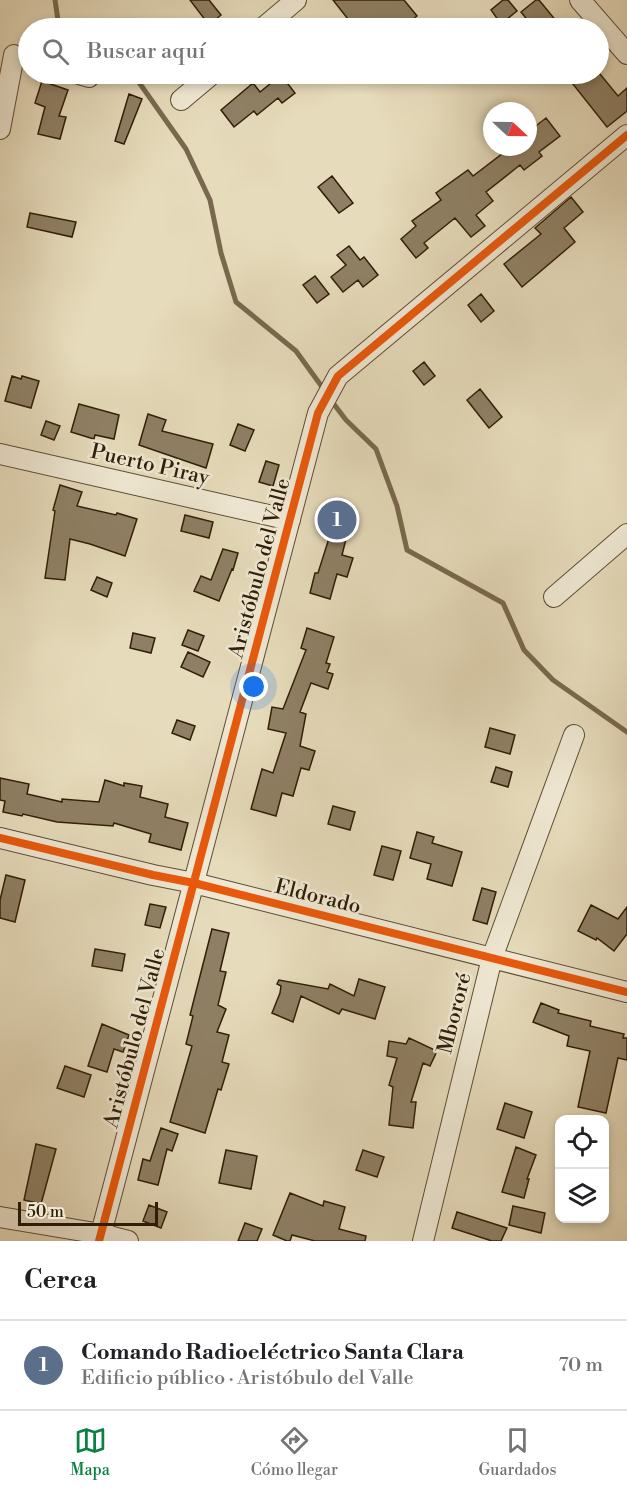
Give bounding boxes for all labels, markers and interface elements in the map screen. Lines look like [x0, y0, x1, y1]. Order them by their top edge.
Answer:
search box [18, 18, 609, 84]
icon: search [39, 35, 72, 68]
text: Buscar aquí [87, 38, 205, 65]
north arrow [483, 102, 537, 156]
street label: Puerto Piray [88, 439, 212, 491]
street label: Aristóbulo del Valle [223, 475, 297, 662]
pin: 1 [318, 498, 356, 542]
your location [239, 672, 268, 701]
street label: Eldorado [272, 874, 364, 920]
street label: Aristóbulo del Valle [98, 945, 172, 1132]
street label: Mbororé [432, 970, 478, 1056]
map controls [555, 1115, 609, 1223]
button: locate [555, 1115, 609, 1169]
button: layers [555, 1169, 609, 1223]
scale bar [18, 1199, 158, 1226]
text: 50 m [27, 1202, 64, 1222]
text: Cerca [24, 1264, 97, 1296]
text: Comando Radioeléctrico Santa Clara [81, 1339, 464, 1366]
text: 1 [39, 1353, 48, 1378]
text: 70 m [559, 1353, 603, 1378]
text: Edificio público · Aristóbulo del Valle [81, 1366, 413, 1391]
tab: Mapa [70, 1424, 110, 1480]
tab: Cómo llegar [251, 1424, 338, 1480]
tab: Guardados [479, 1424, 557, 1480]

